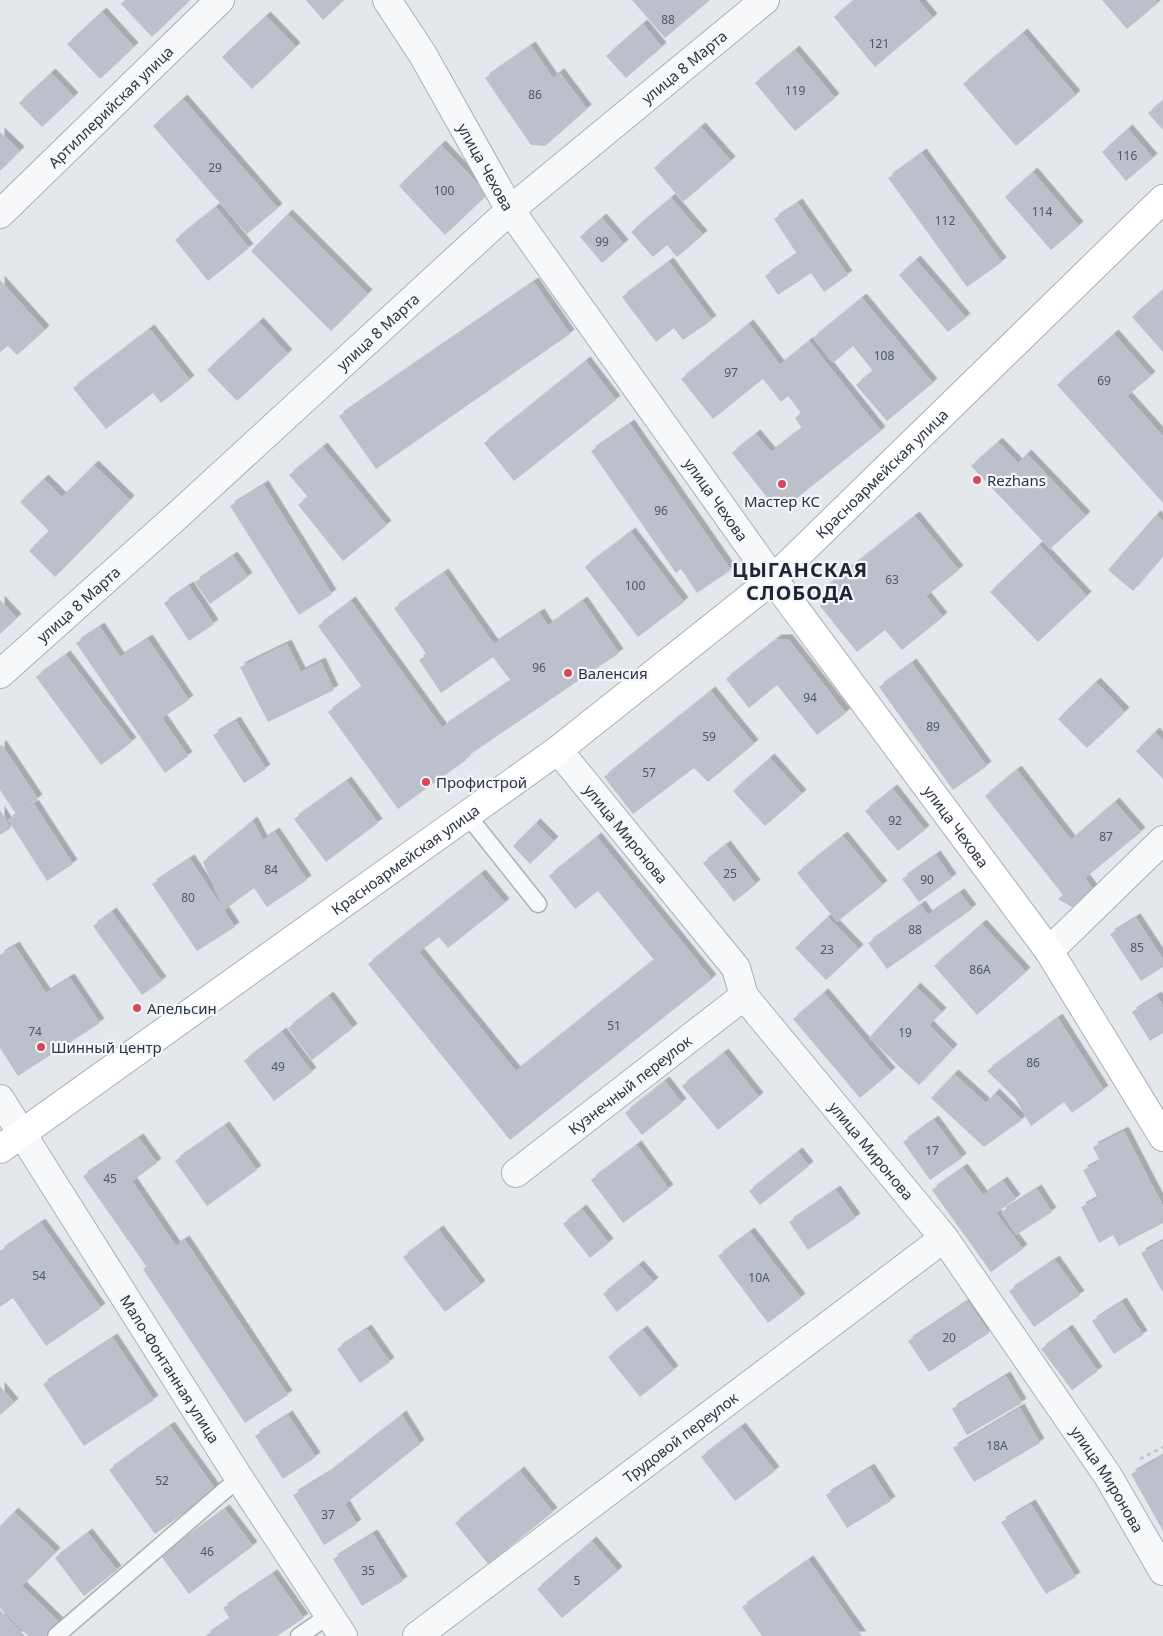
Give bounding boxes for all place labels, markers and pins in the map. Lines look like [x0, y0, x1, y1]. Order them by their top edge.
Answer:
place label: Rezhans [987, 470, 1046, 490]
marker: Rezhans [971, 474, 983, 486]
marker: Мастер КС [776, 478, 788, 490]
place label: Мастер КС [744, 491, 820, 511]
place label: Валенсия [578, 663, 648, 683]
marker: Валенсия [562, 667, 574, 679]
place label: Профистрой [436, 772, 527, 792]
marker: Профистрой [420, 776, 432, 788]
place label: Апельсин [147, 998, 217, 1018]
marker: Апельсин [131, 1002, 143, 1014]
place label: Шинный центр [51, 1037, 162, 1057]
marker: Шинный центр [35, 1041, 47, 1053]

